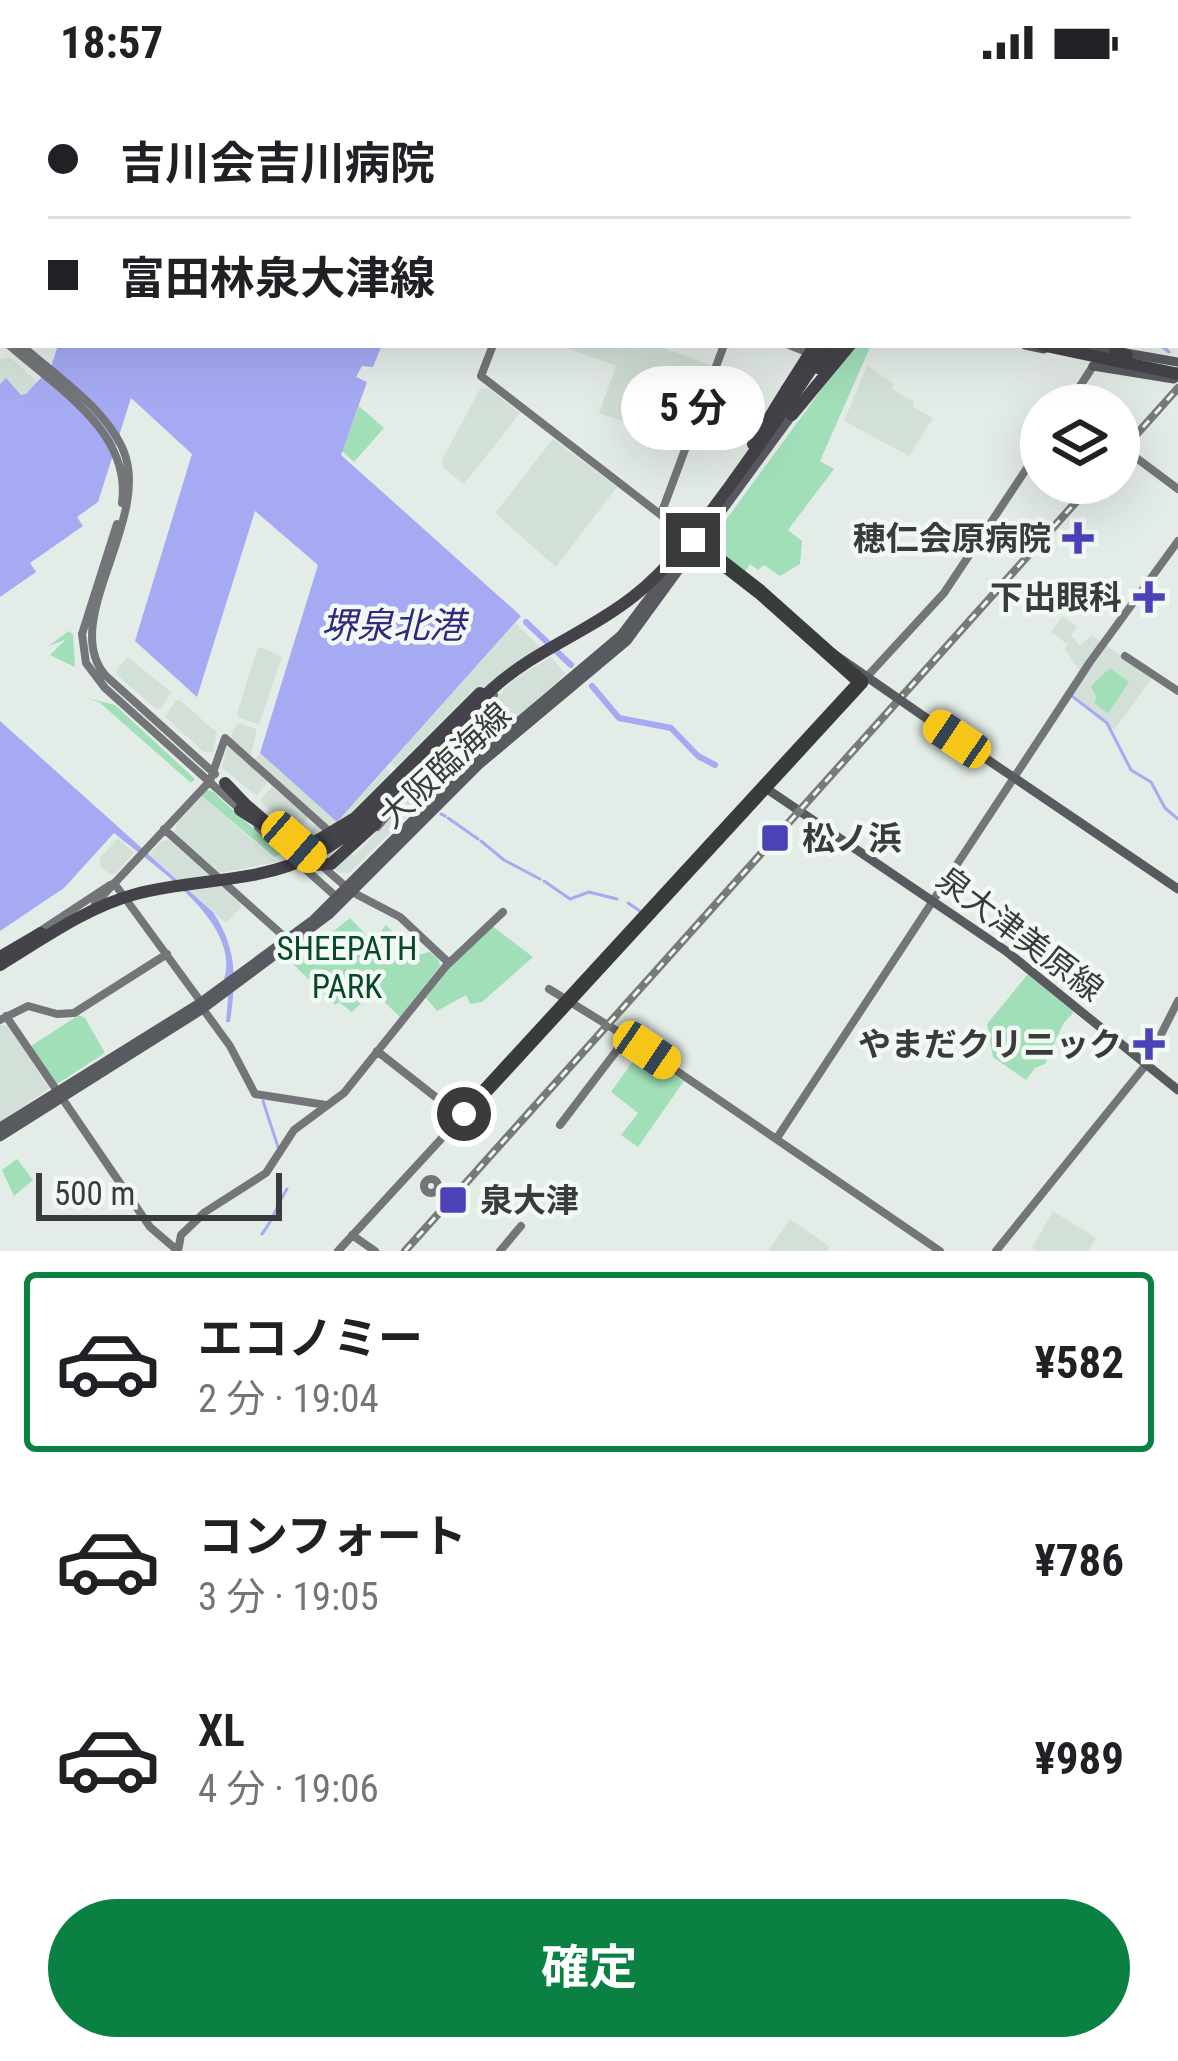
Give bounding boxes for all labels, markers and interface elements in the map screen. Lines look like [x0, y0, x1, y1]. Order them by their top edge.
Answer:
text: 18:57 [60, 16, 163, 69]
text: 吉川会吉川病院 [120, 137, 435, 190]
text: 富田林泉大津線 [120, 252, 435, 305]
callout: 5 分 [621, 366, 765, 450]
map controls [1020, 384, 1140, 504]
button: layers [1020, 384, 1140, 504]
text: 5 分 [659, 385, 727, 431]
route end [666, 513, 720, 567]
place label: 穂仁会原病院 [853, 519, 1051, 558]
marker: 穂仁会原病院 [1062, 522, 1094, 554]
place label: 下出眼科 [990, 578, 1122, 617]
marker: 下出眼科 [1133, 581, 1165, 613]
water label: 堺泉北港 [321, 605, 470, 647]
street label: 大阪臨海線 [371, 694, 519, 836]
car [917, 704, 997, 774]
car [255, 805, 333, 879]
place label: 松ノ浜 [802, 819, 901, 858]
marker: 松ノ浜 [759, 822, 791, 854]
street label: 泉大津美原線 [929, 859, 1111, 1009]
park label: SHEEPATH PARK [276, 929, 418, 1006]
car [607, 1015, 687, 1085]
place label: やまだクリニック [858, 1025, 1122, 1064]
marker: やまだクリニック [1133, 1028, 1165, 1060]
route start [437, 1087, 491, 1141]
scale bar [36, 1167, 282, 1220]
text: 500 m [54, 1174, 135, 1213]
place label: 泉大津 [480, 1181, 579, 1220]
marker: 泉大津 [437, 1184, 469, 1216]
icon: car [54, 1308, 162, 1416]
text: エコノミー [198, 1312, 423, 1365]
text: ¥582 [1034, 1336, 1124, 1389]
text: 2 分 · 19:04 [198, 1376, 379, 1422]
icon: car [54, 1506, 162, 1614]
text: コンフォート [198, 1510, 467, 1563]
text: ¥786 [1034, 1534, 1124, 1587]
text: 3 分 · 19:05 [198, 1574, 379, 1620]
icon: car [54, 1704, 162, 1812]
text: XL [198, 1704, 245, 1757]
text: ¥989 [1034, 1732, 1124, 1785]
text: 4 分 · 19:06 [198, 1766, 379, 1812]
button: 確定 [48, 1899, 1130, 2037]

